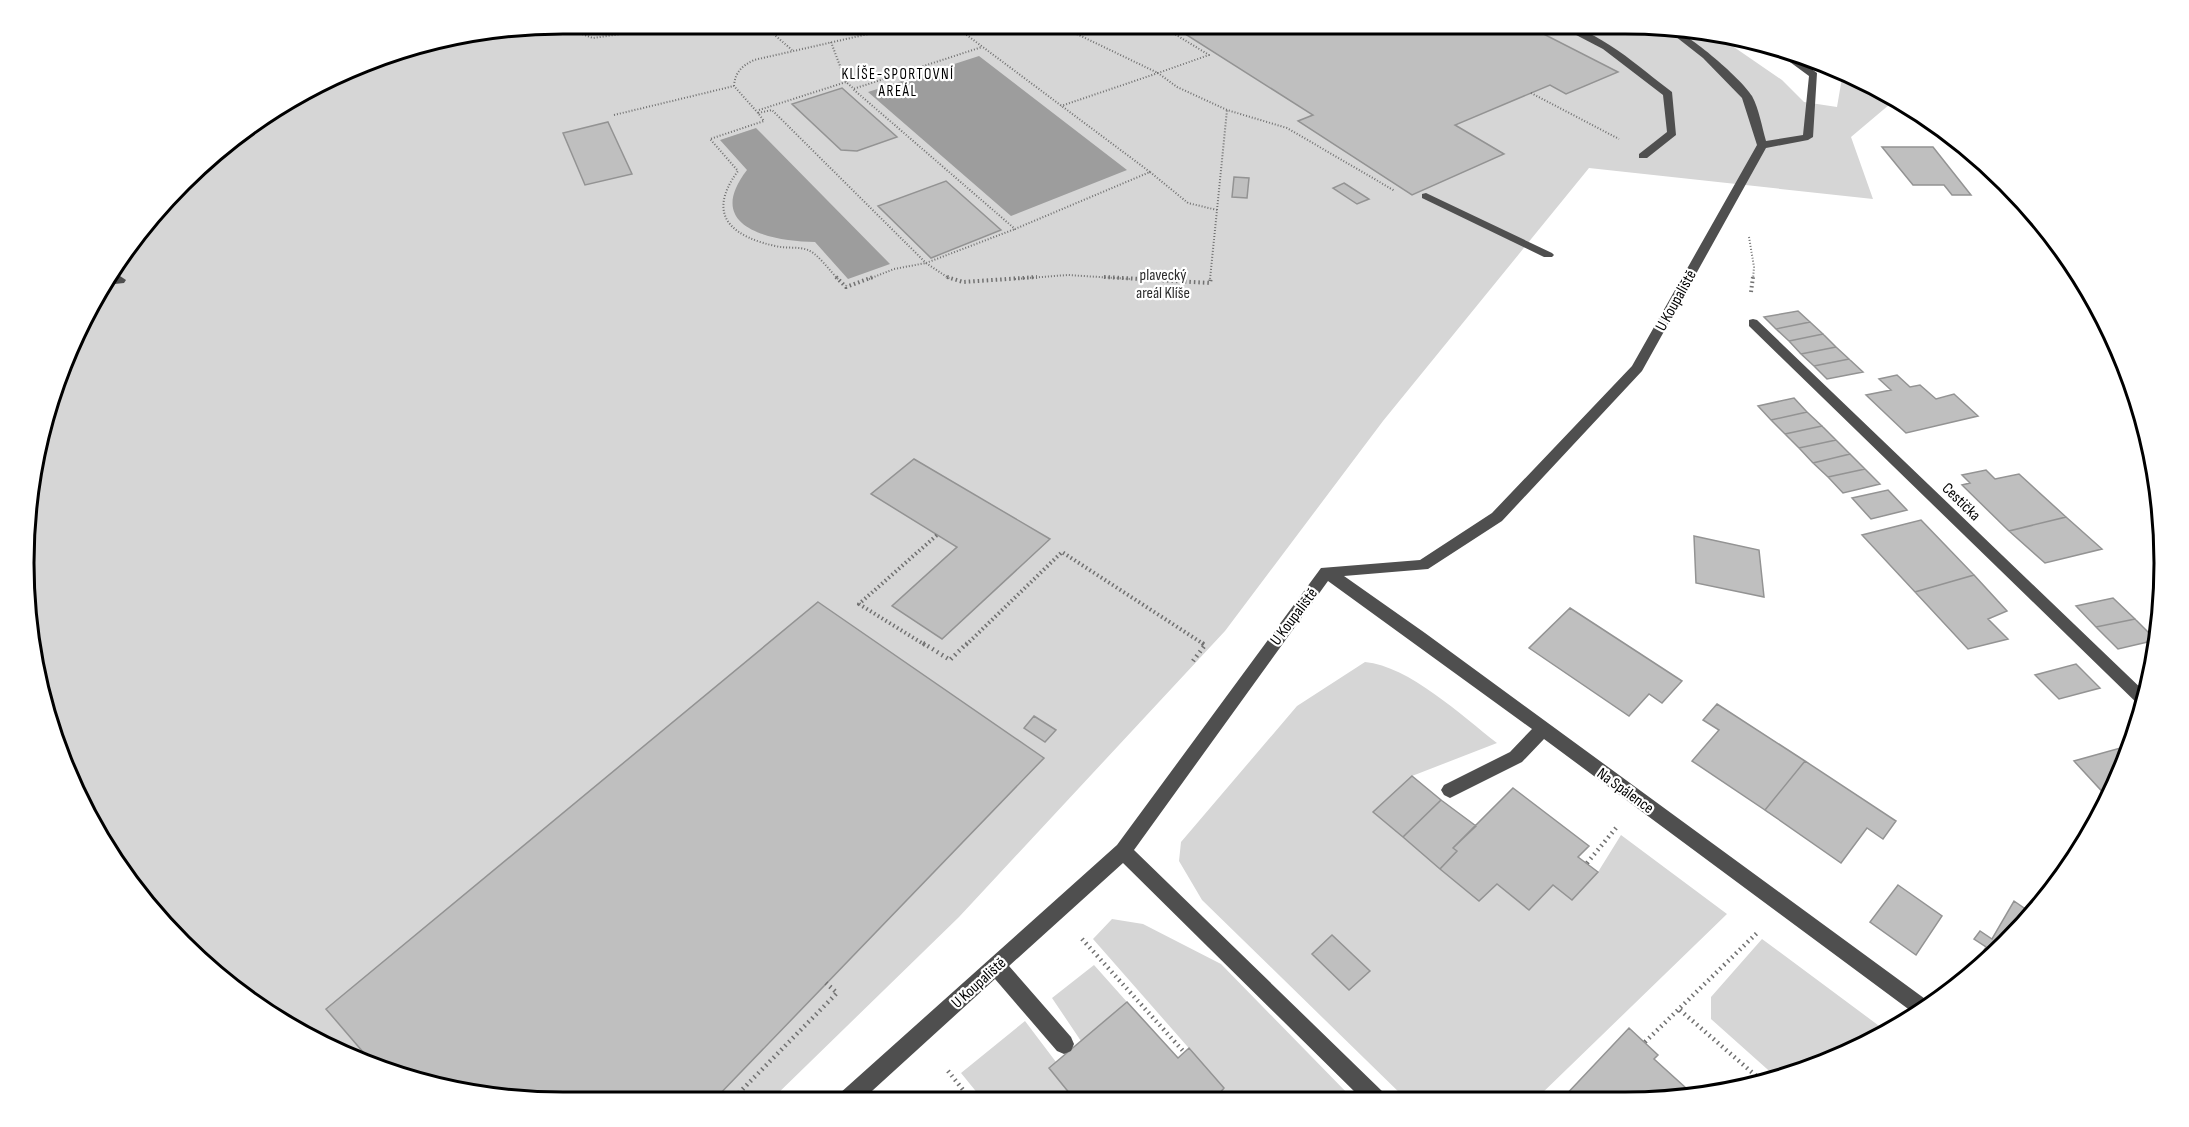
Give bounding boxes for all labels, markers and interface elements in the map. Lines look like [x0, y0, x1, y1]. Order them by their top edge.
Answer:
district label: KLÍŠE-SPORTOVNÍ AREÁL [841, 65, 955, 101]
park label: plavecký areál Klíše [1136, 266, 1190, 303]
street label: U Koupaliště [1652, 267, 1701, 335]
street label: Cestička [1938, 479, 1984, 525]
street label: U Koupaliště [1267, 585, 1322, 649]
street label: Na Spálence [1593, 764, 1657, 818]
street label: U Koupaliště [948, 954, 1010, 1013]

